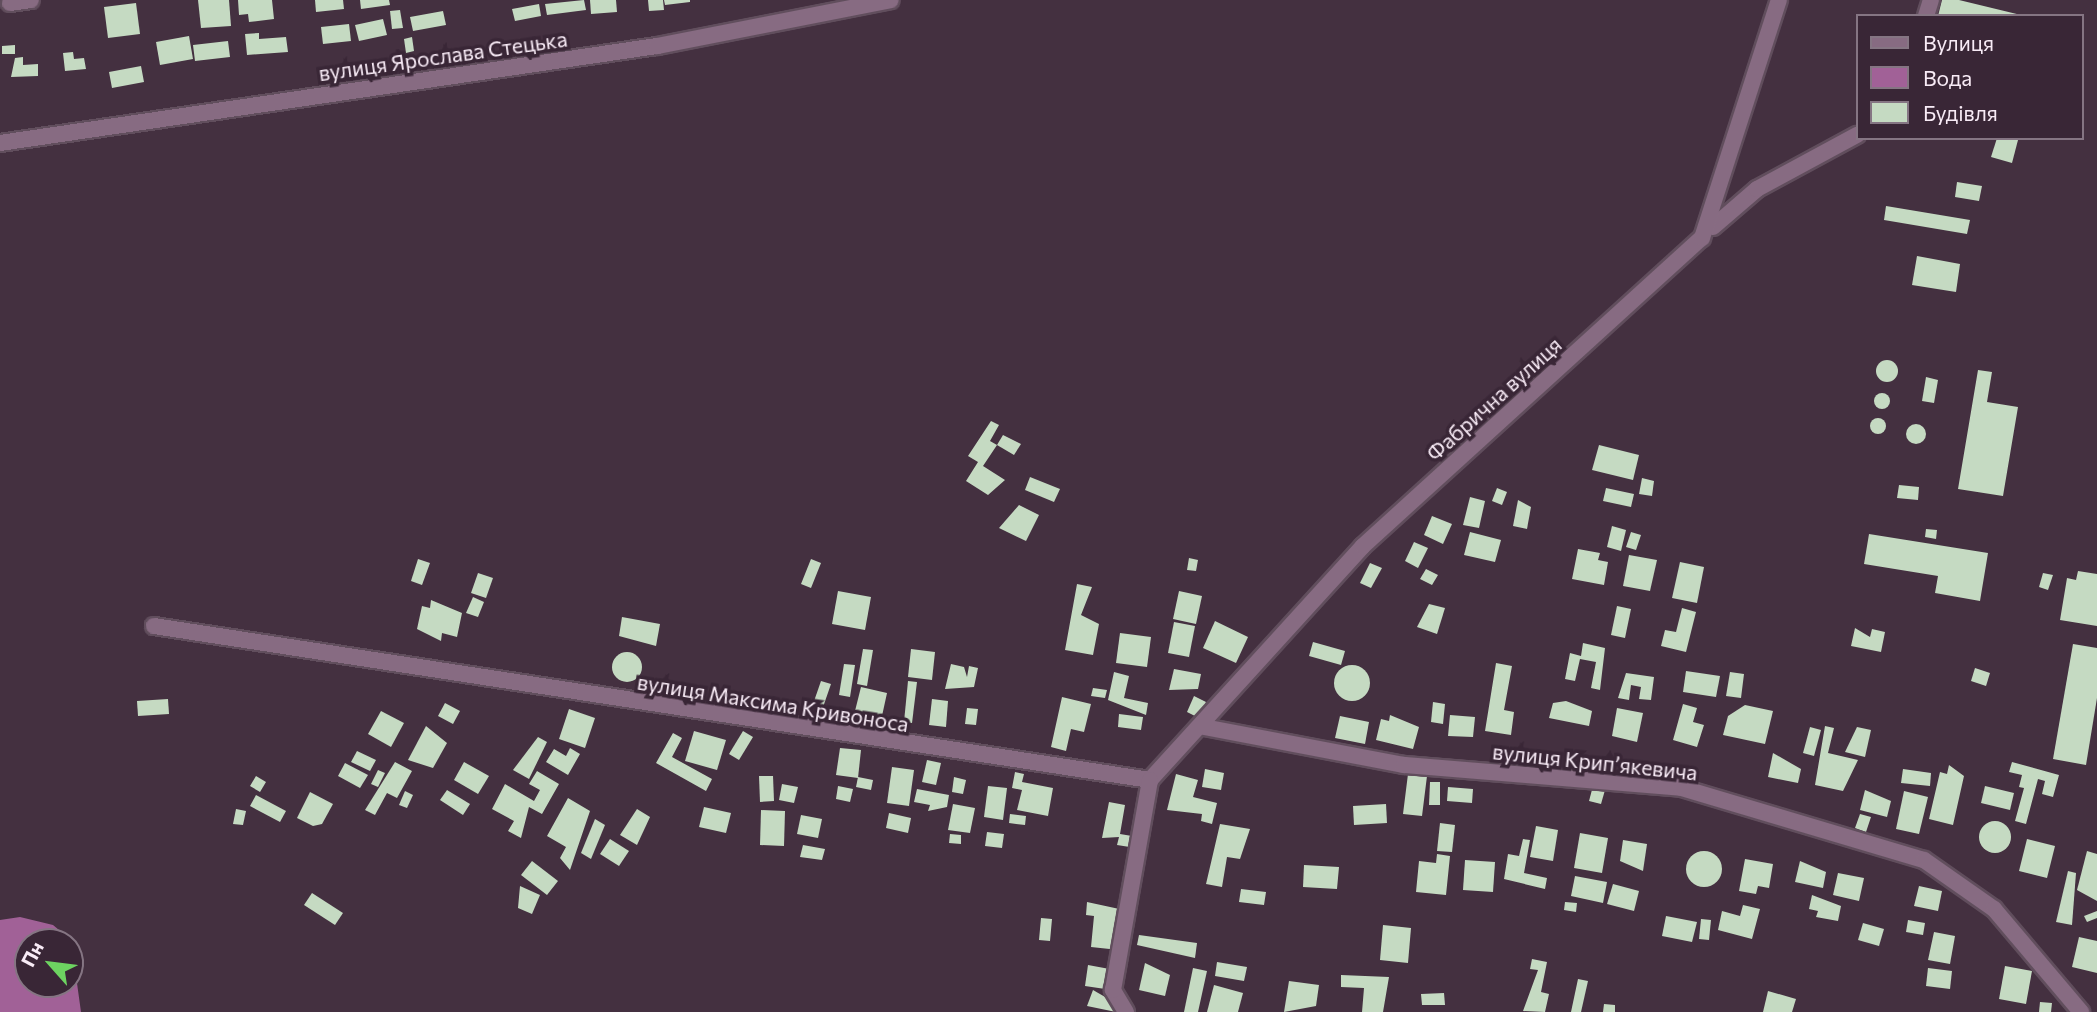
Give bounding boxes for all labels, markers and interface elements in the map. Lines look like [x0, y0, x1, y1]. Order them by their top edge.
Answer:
legend [1856, 14, 2083, 140]
street label: вулиця Ярослава Стецька [317, 26, 569, 86]
text: Вулиця [1923, 30, 1994, 55]
text: Вода [1923, 65, 1972, 90]
text: Будівля [1923, 100, 1998, 125]
street label: Фабрична вулиця [1421, 332, 1567, 466]
street label: вулиця Максима Кривоноса [636, 669, 910, 737]
street label: вулиця Крипʼякевича [1491, 739, 1699, 785]
north arrow [14, 928, 84, 998]
text: Пн [16, 937, 48, 970]

